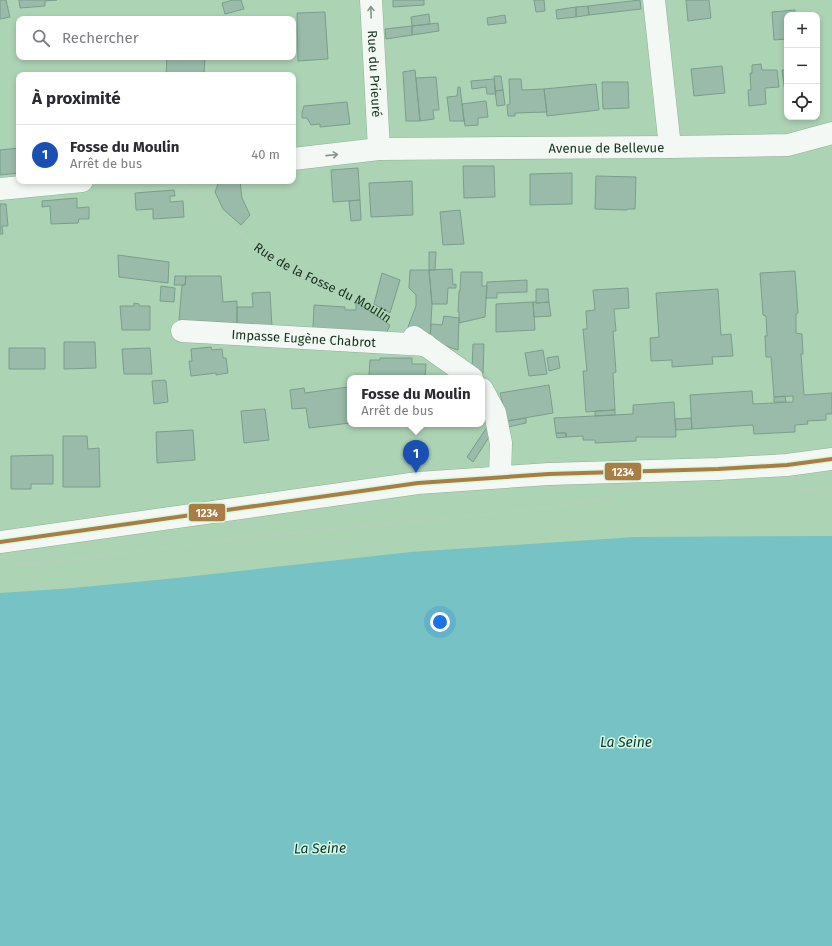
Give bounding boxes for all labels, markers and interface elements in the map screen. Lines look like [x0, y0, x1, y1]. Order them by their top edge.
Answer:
one-way arrow [368, 6, 375, 19]
map controls [784, 12, 820, 120]
button: + [784, 12, 820, 48]
search box [16, 16, 296, 60]
icon: search [30, 27, 52, 49]
text: Rechercher [62, 29, 138, 47]
street label: Rue du Prieuré [365, 30, 384, 118]
button: − [784, 48, 820, 84]
button: locate [784, 84, 820, 120]
text: À proximité [32, 88, 121, 109]
text: Fosse du Moulin [70, 138, 179, 156]
street label: Avenue de Bellevue [549, 140, 664, 156]
text: 1 [42, 147, 48, 162]
text: 40 m [251, 147, 280, 162]
one-way arrow [325, 151, 338, 159]
text: Arrêt de bus [70, 156, 142, 171]
street label: Rue de la Fosse du Moulin [251, 239, 394, 326]
street label: Impasse Eugène Chabrot [231, 327, 377, 350]
popup [347, 375, 485, 427]
text: Fosse du Moulin [361, 385, 471, 403]
text: Arrêt de bus [361, 403, 433, 418]
pin: 1 [403, 440, 429, 473]
line badge: 1234 [604, 462, 642, 481]
text: 1234 [612, 466, 634, 479]
line badge: 1234 [188, 503, 226, 522]
text: 1234 [196, 507, 218, 520]
your location [430, 612, 450, 632]
water label: La Seine [600, 734, 652, 751]
water label: La Seine [294, 840, 346, 857]

